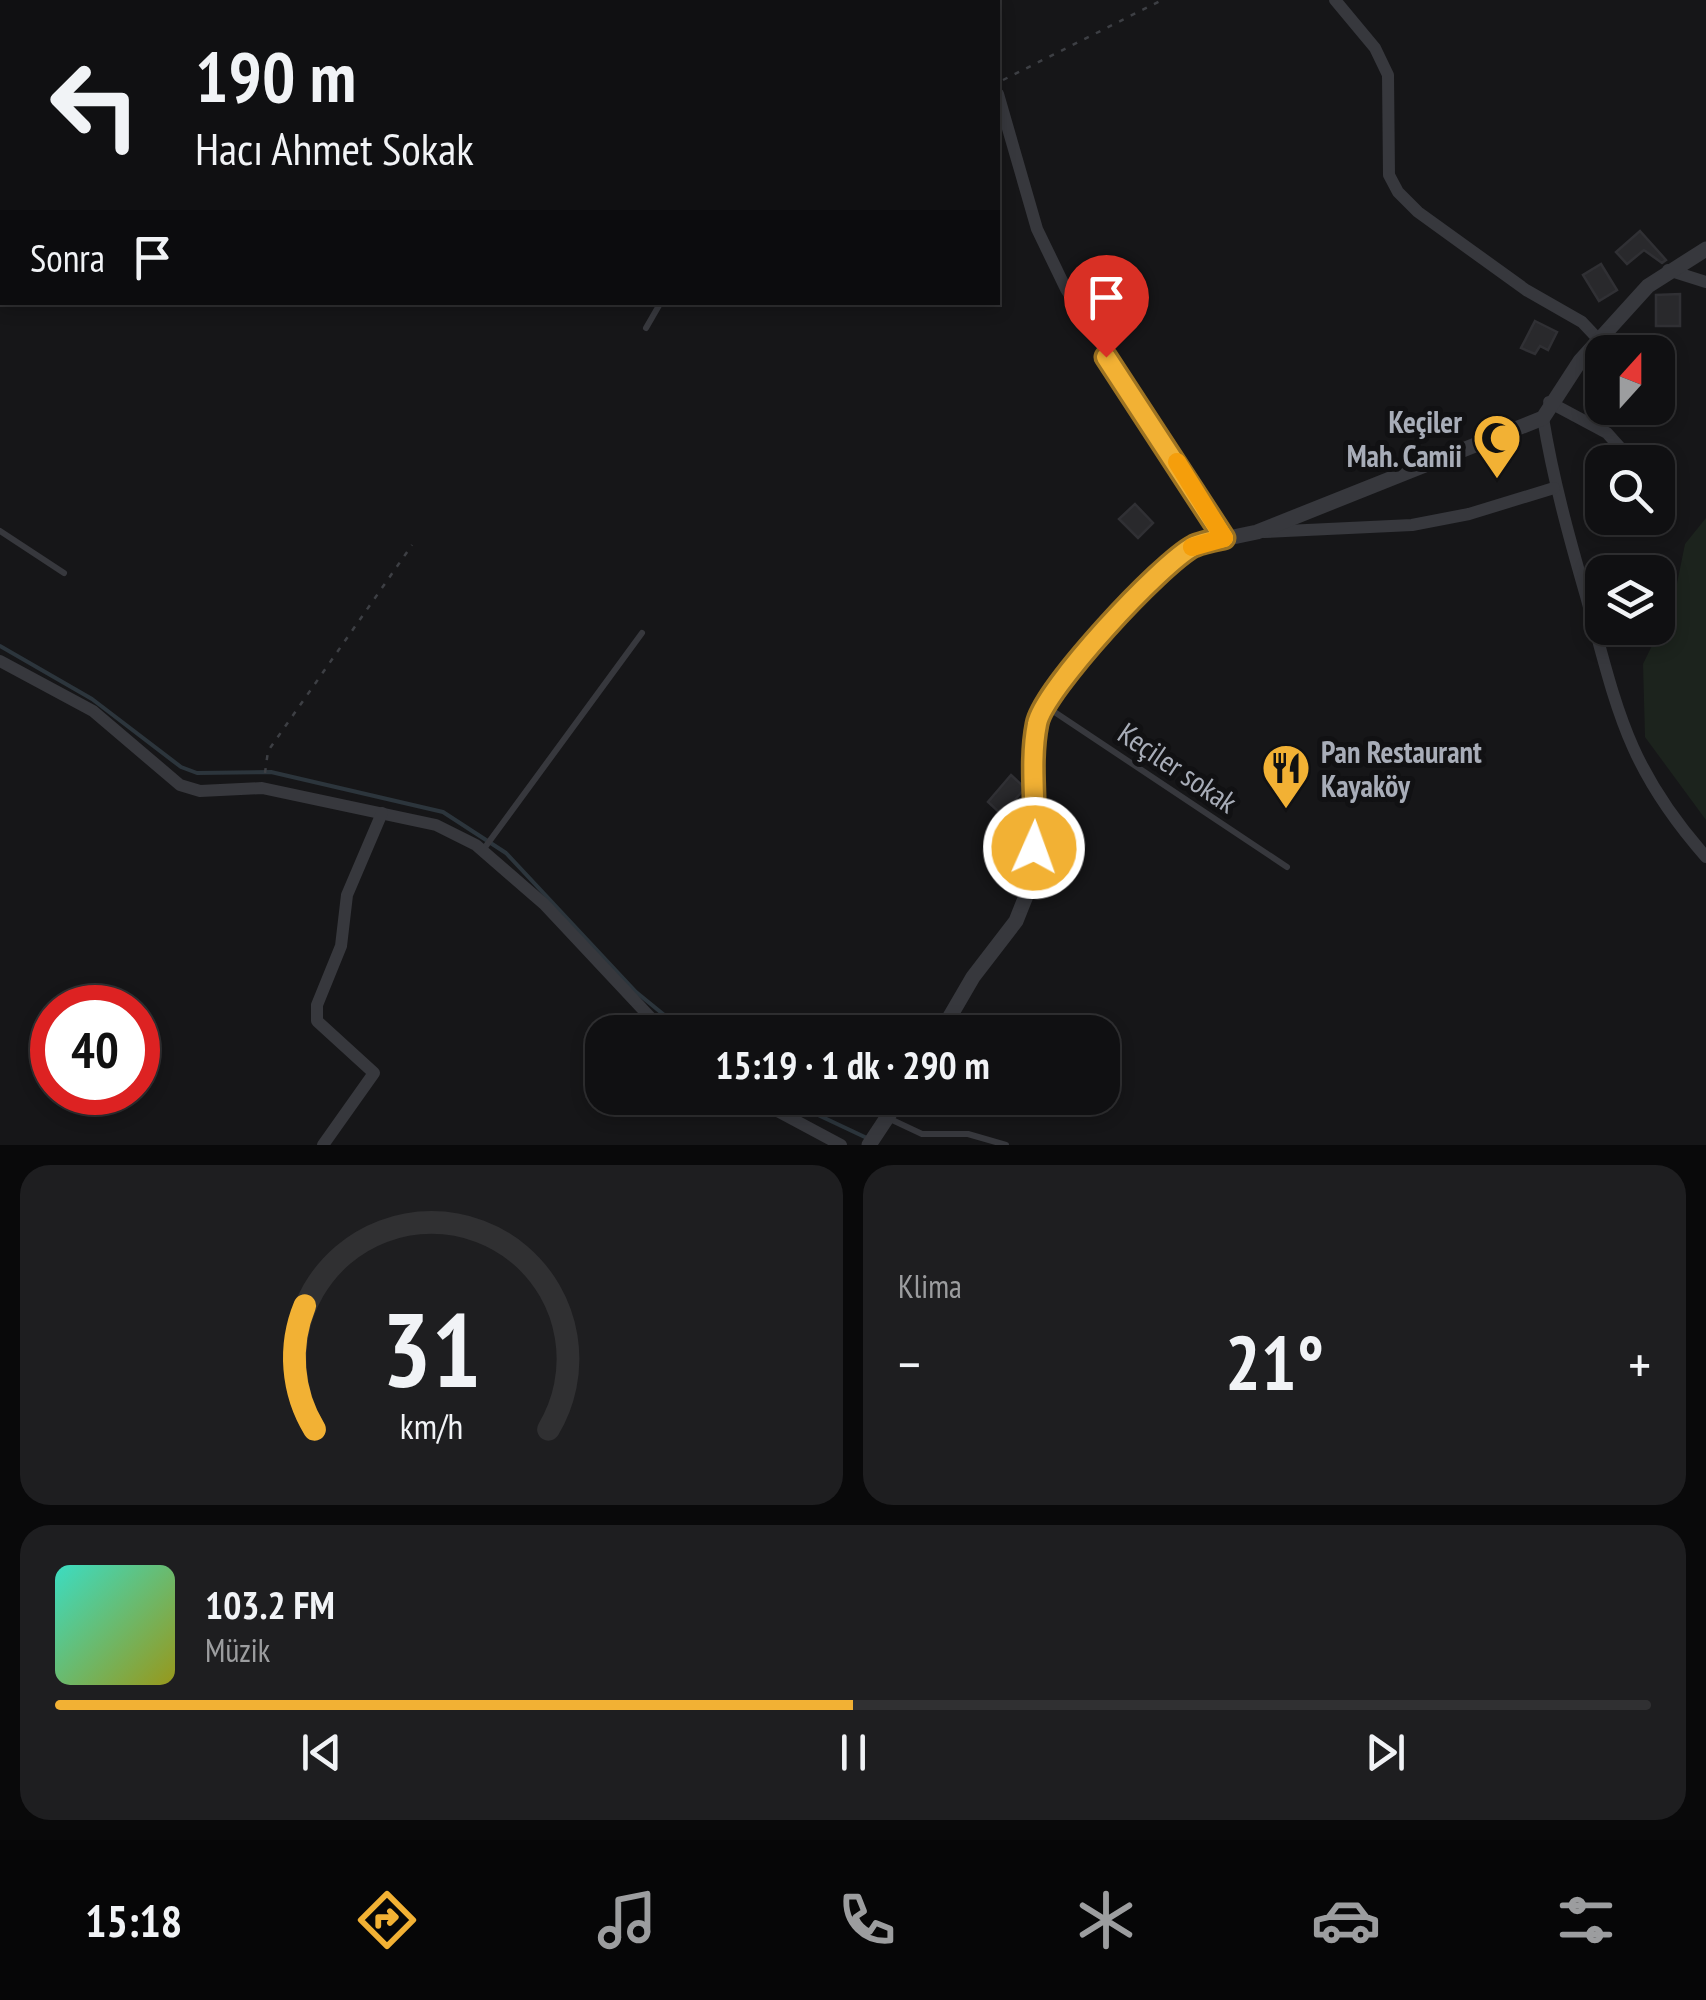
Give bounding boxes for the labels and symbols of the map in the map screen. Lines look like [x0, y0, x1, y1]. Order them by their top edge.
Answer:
pin [1064, 255, 1149, 358]
north arrow [1585, 335, 1675, 425]
place label: Keçiler Mah. Camii [1347, 402, 1462, 475]
mosque icon: Keçiler Mah. Camii [1471, 412, 1523, 480]
street label: Keçiler sokak [1111, 713, 1245, 821]
place label: Pan Restaurant Kayaköy [1321, 732, 1482, 805]
restaurant icon: Pan Restaurant Kayaköy [1260, 742, 1312, 810]
position arrow [982, 796, 1086, 900]
speed limit sign: 40 [30, 985, 160, 1115]

